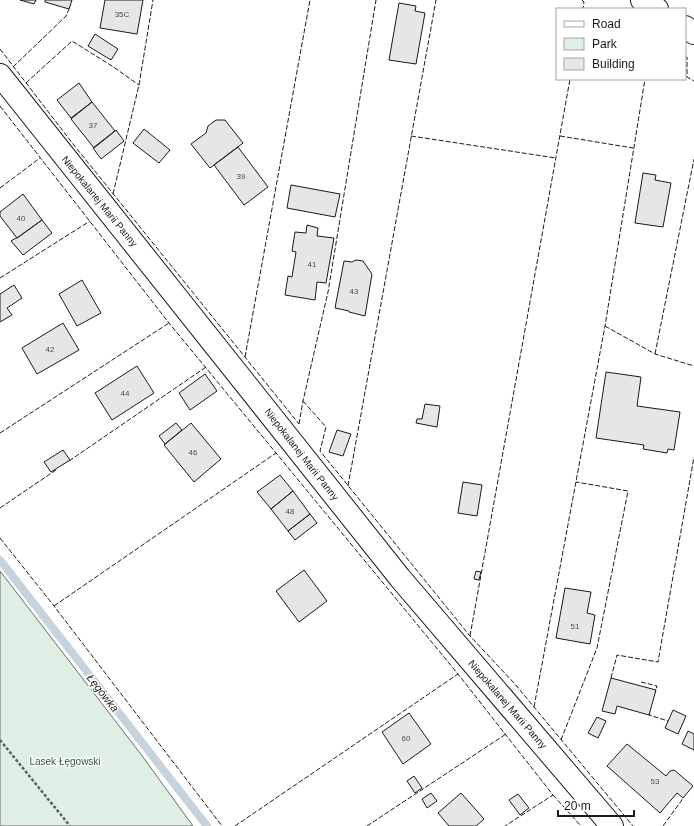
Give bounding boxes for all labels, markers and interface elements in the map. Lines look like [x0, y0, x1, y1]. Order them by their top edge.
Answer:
legend [556, 8, 686, 80]
house number: 35C [115, 10, 130, 19]
text: Road [592, 17, 621, 31]
text: Park [592, 37, 618, 51]
text: Building [592, 57, 635, 71]
house number: 37 [89, 121, 98, 130]
street label: Niepokalanej Marii Panny [60, 154, 140, 249]
house number: 39 [237, 172, 246, 181]
house number: 40 [17, 214, 26, 223]
house number: 41 [308, 260, 317, 269]
house number: 43 [350, 287, 359, 296]
house number: 42 [46, 345, 55, 354]
house number: 44 [121, 389, 130, 398]
street label: Niepokalanej Marii Panny [262, 406, 341, 502]
house number: 46 [189, 448, 198, 457]
house number: 48 [286, 507, 295, 516]
house number: 51 [571, 622, 580, 631]
street label: Niepokalanej Marii Panny [466, 658, 549, 751]
water label: Łęgówka [85, 672, 121, 714]
house number: 60 [402, 734, 411, 743]
park label: Lasek Łęgowski [29, 756, 101, 767]
house number: 53 [651, 777, 660, 786]
scale bar [558, 792, 634, 818]
text: 20 m [564, 799, 591, 813]

